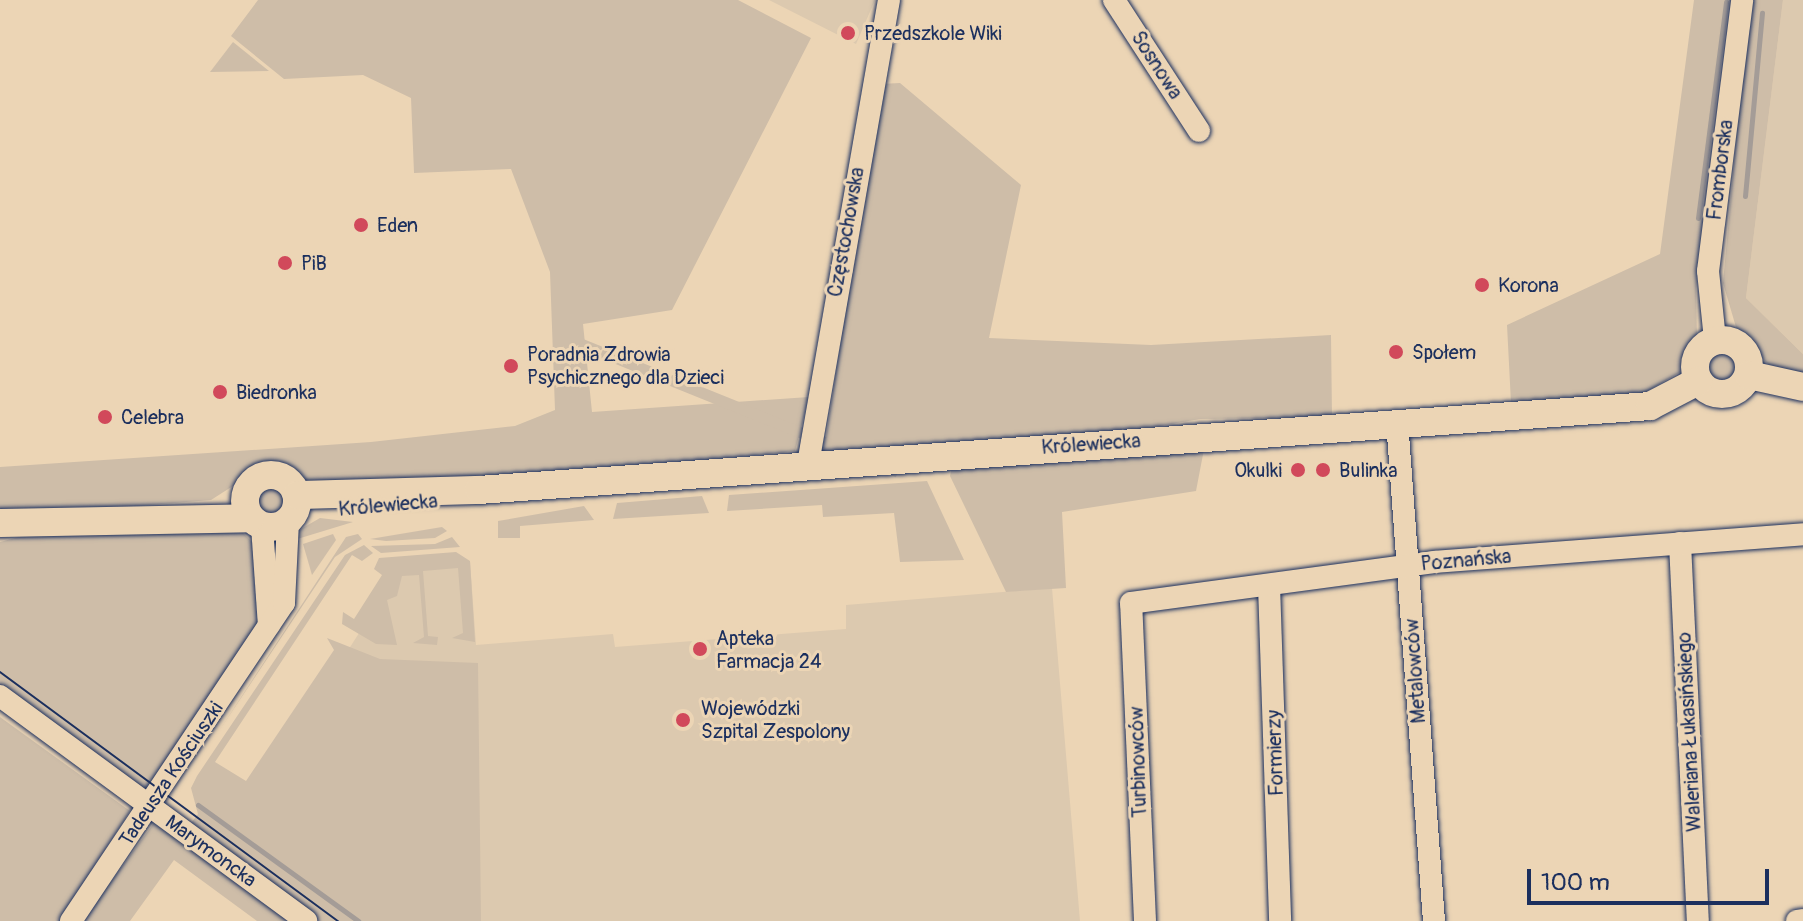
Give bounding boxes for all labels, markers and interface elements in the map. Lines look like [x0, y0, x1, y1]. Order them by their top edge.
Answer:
place label: Przedszkole Wiki [864, 21, 1002, 45]
marker: Przedszkole Wiki [839, 24, 857, 42]
street label: Sosnowa [1126, 26, 1188, 104]
street label: Fromborska [1702, 118, 1738, 222]
street label: Częstochowska [823, 165, 869, 299]
place label: Eden [377, 213, 418, 237]
marker: Eden [352, 216, 370, 234]
place label: PiB [301, 251, 327, 275]
marker: PiB [276, 254, 294, 272]
place label: Korona [1498, 273, 1559, 297]
marker: Korona [1473, 276, 1491, 294]
place label: Społem [1412, 340, 1476, 364]
place label: Poradnia Zdrowia Psychicznego dla Dzieci [527, 342, 724, 389]
marker: Społem [1387, 343, 1405, 361]
marker: Poradnia Zdrowia Psychicznego dla Dzieci [502, 357, 520, 375]
place label: Biedronka [236, 380, 317, 404]
marker: Biedronka [211, 383, 229, 401]
place label: Celebra [121, 405, 184, 429]
marker: Celebra [96, 408, 114, 426]
street label: Królewiecka [1041, 429, 1141, 459]
place label: Okulki [1234, 458, 1282, 482]
place label: Bulinka [1339, 458, 1397, 482]
marker: Okulki [1289, 461, 1307, 479]
marker: Bulinka [1314, 461, 1332, 479]
street label: Królewiecka [337, 489, 439, 521]
street label: Poznańska [1420, 544, 1512, 576]
street label: Metalowców [1399, 618, 1431, 724]
place label: Apteka Farmacja 24 [716, 626, 822, 673]
street label: Waleriana Łukasińskiego [1672, 631, 1706, 833]
marker: Apteka Farmacja 24 [691, 640, 709, 658]
place label: Wojewódzki Szpital Zespolony [701, 696, 850, 743]
street label: Tadeusza Kościuszki [114, 697, 228, 851]
street label: Turbinowców [1124, 706, 1152, 818]
marker: Wojewódzki Szpital Zespolony [672, 709, 694, 731]
street label: Formierzy [1262, 710, 1288, 796]
street label: Marymoncka [161, 810, 261, 892]
scale bar [1531, 853, 1773, 903]
text: 100 m [1541, 868, 1610, 897]

